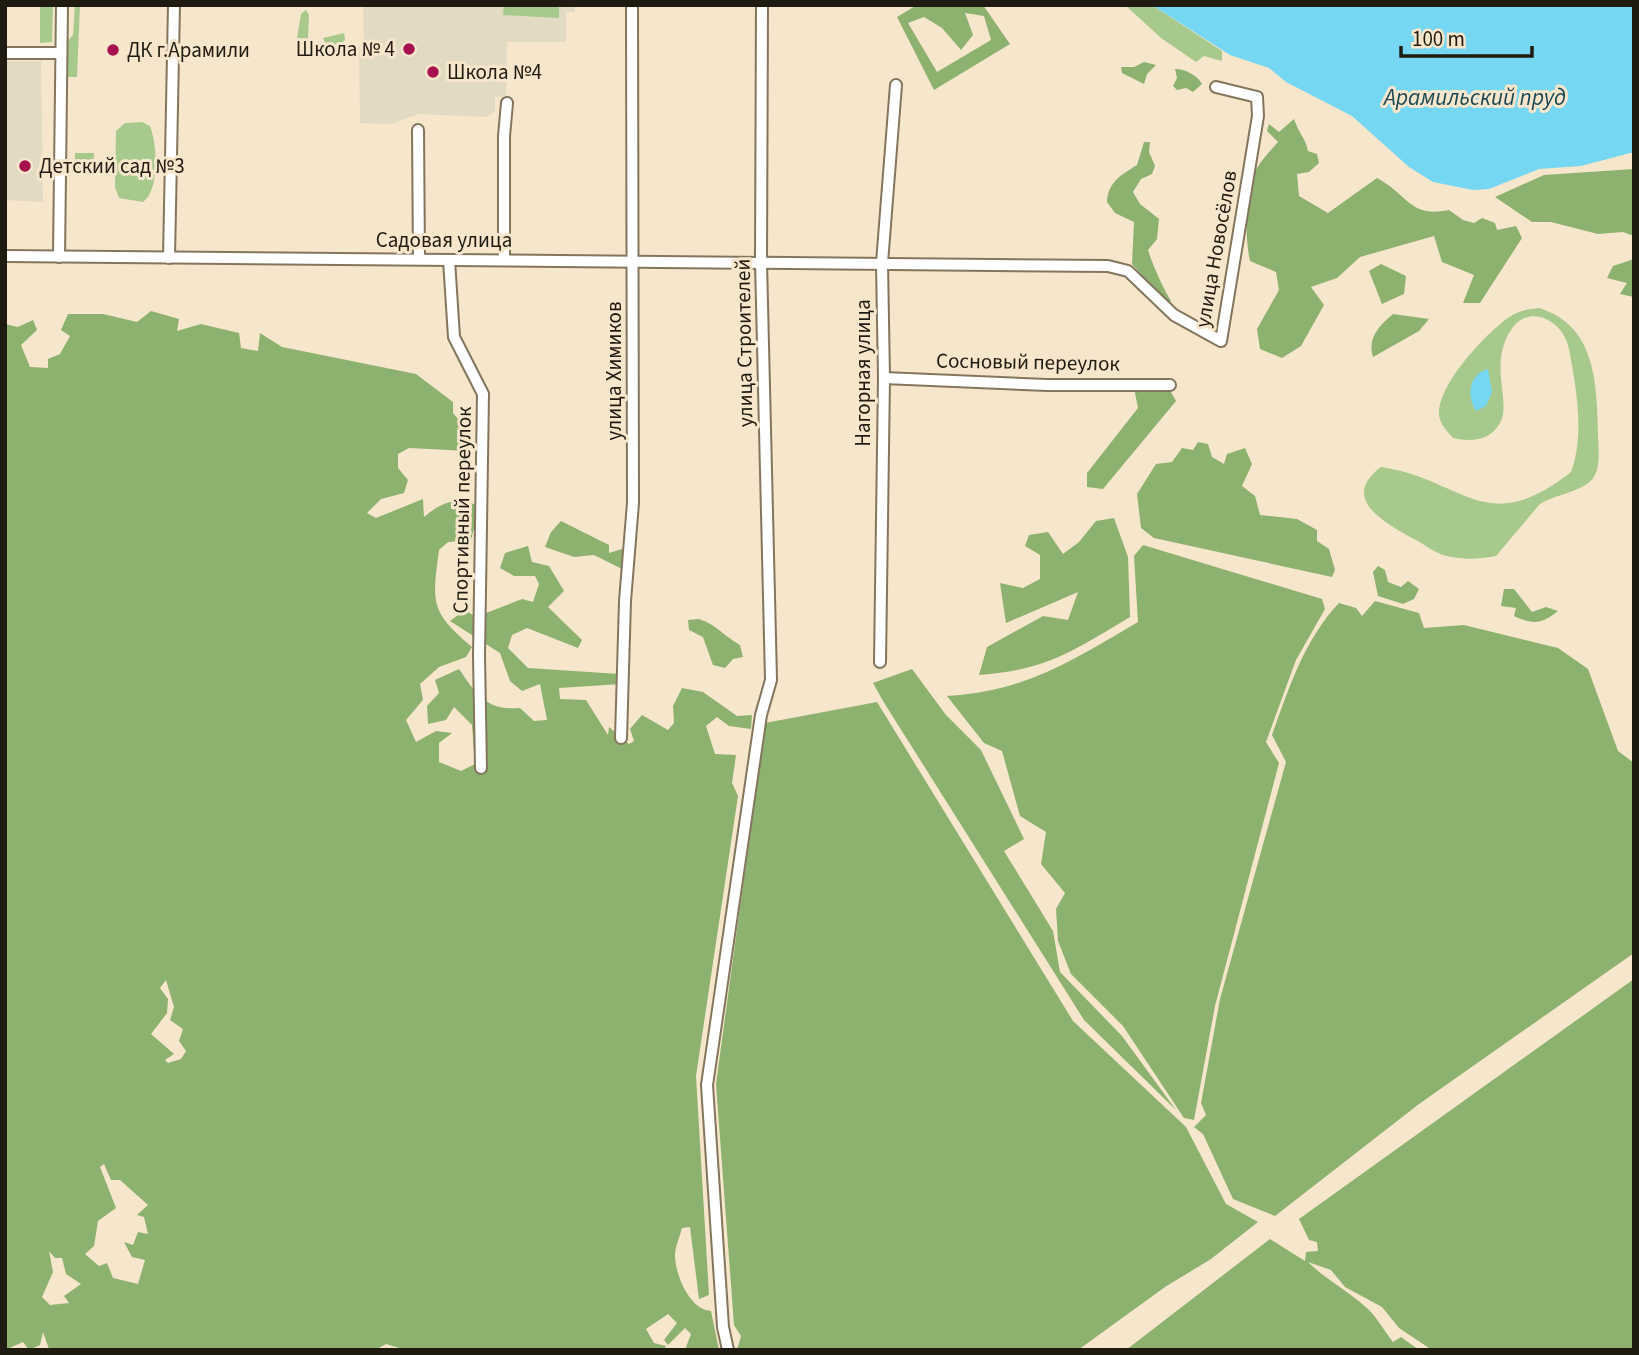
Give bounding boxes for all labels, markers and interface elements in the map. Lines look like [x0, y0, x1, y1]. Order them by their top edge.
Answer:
scale bar [1401, 14, 1532, 58]
text: 100 m [1412, 24, 1465, 54]
place label: Школа № 4 [296, 34, 395, 64]
place label: ДК г.Арамили [127, 35, 250, 65]
marker: Школа № 4 [401, 41, 417, 57]
marker: ДК г.Арамили [105, 42, 121, 58]
place label: Школа №4 [447, 57, 542, 87]
marker: Школа №4 [425, 64, 441, 80]
water label: Арамильский пруд [1382, 81, 1566, 114]
place label: Детский сад №3 [39, 151, 185, 181]
marker: Детский сад №3 [17, 158, 33, 174]
street label: улица Новосёлов [1187, 168, 1245, 330]
street label: Садовая улица [376, 225, 512, 255]
street label: улица Строителей [728, 259, 760, 427]
street label: Нагорная улица [848, 299, 878, 447]
street label: улица Химиков [599, 301, 629, 441]
street label: Сосновый переулок [936, 345, 1121, 379]
street label: Спортивный переулок [445, 406, 479, 614]

